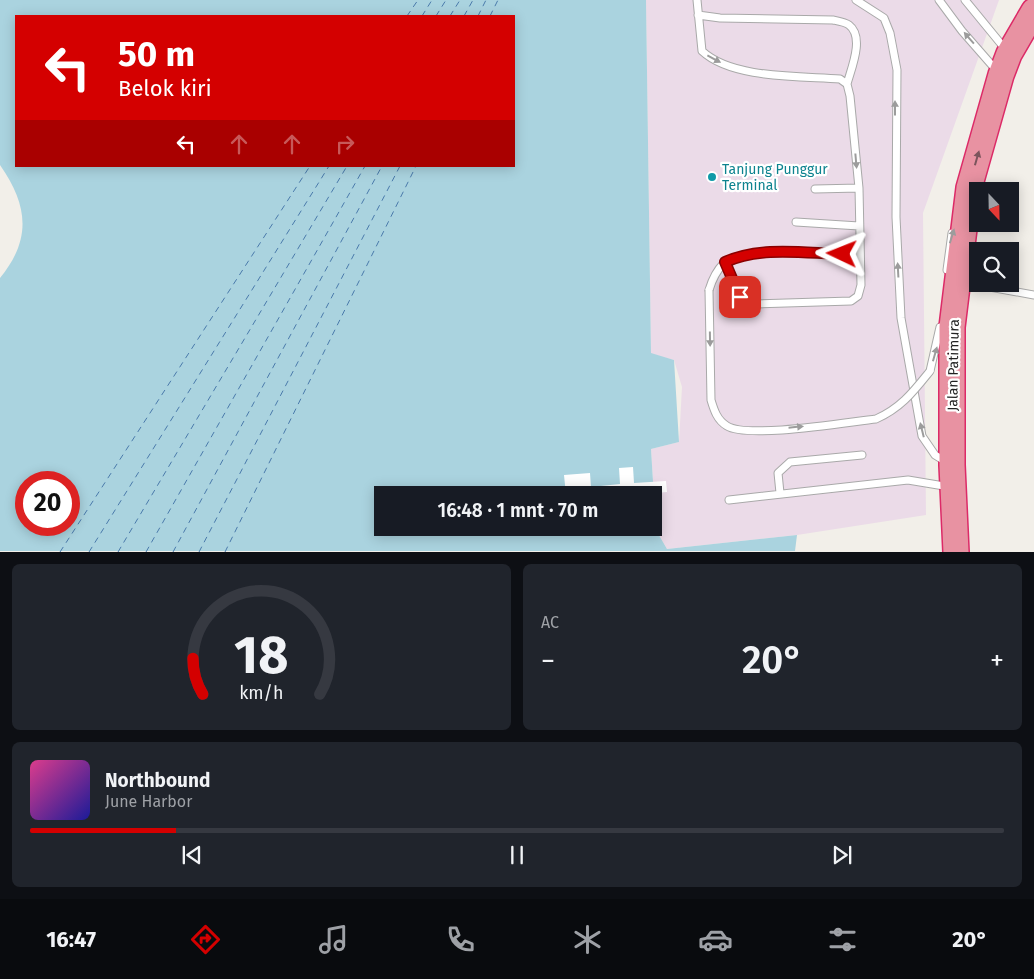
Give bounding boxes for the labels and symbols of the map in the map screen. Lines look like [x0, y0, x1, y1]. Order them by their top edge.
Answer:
one-way arrow [963, 32, 974, 45]
one-way arrow [706, 55, 721, 63]
one-way arrow [891, 99, 899, 115]
one-way arrow [973, 151, 981, 166]
one-way arrow [852, 153, 860, 169]
place label: Tanjung Punggur Terminal [722, 161, 828, 194]
marker: Tanjung Punggur Terminal [706, 171, 718, 183]
north arrow [969, 182, 1019, 232]
position arrow [815, 227, 867, 279]
one-way arrow [948, 229, 956, 244]
one-way arrow [894, 262, 902, 278]
pin [719, 276, 761, 318]
street label: Jalan Patimura [944, 319, 963, 411]
one-way arrow [706, 331, 714, 347]
one-way arrow [931, 346, 939, 361]
one-way arrow [788, 423, 804, 431]
one-way arrow [918, 423, 926, 438]
speed limit sign: 20 [15, 471, 80, 536]

